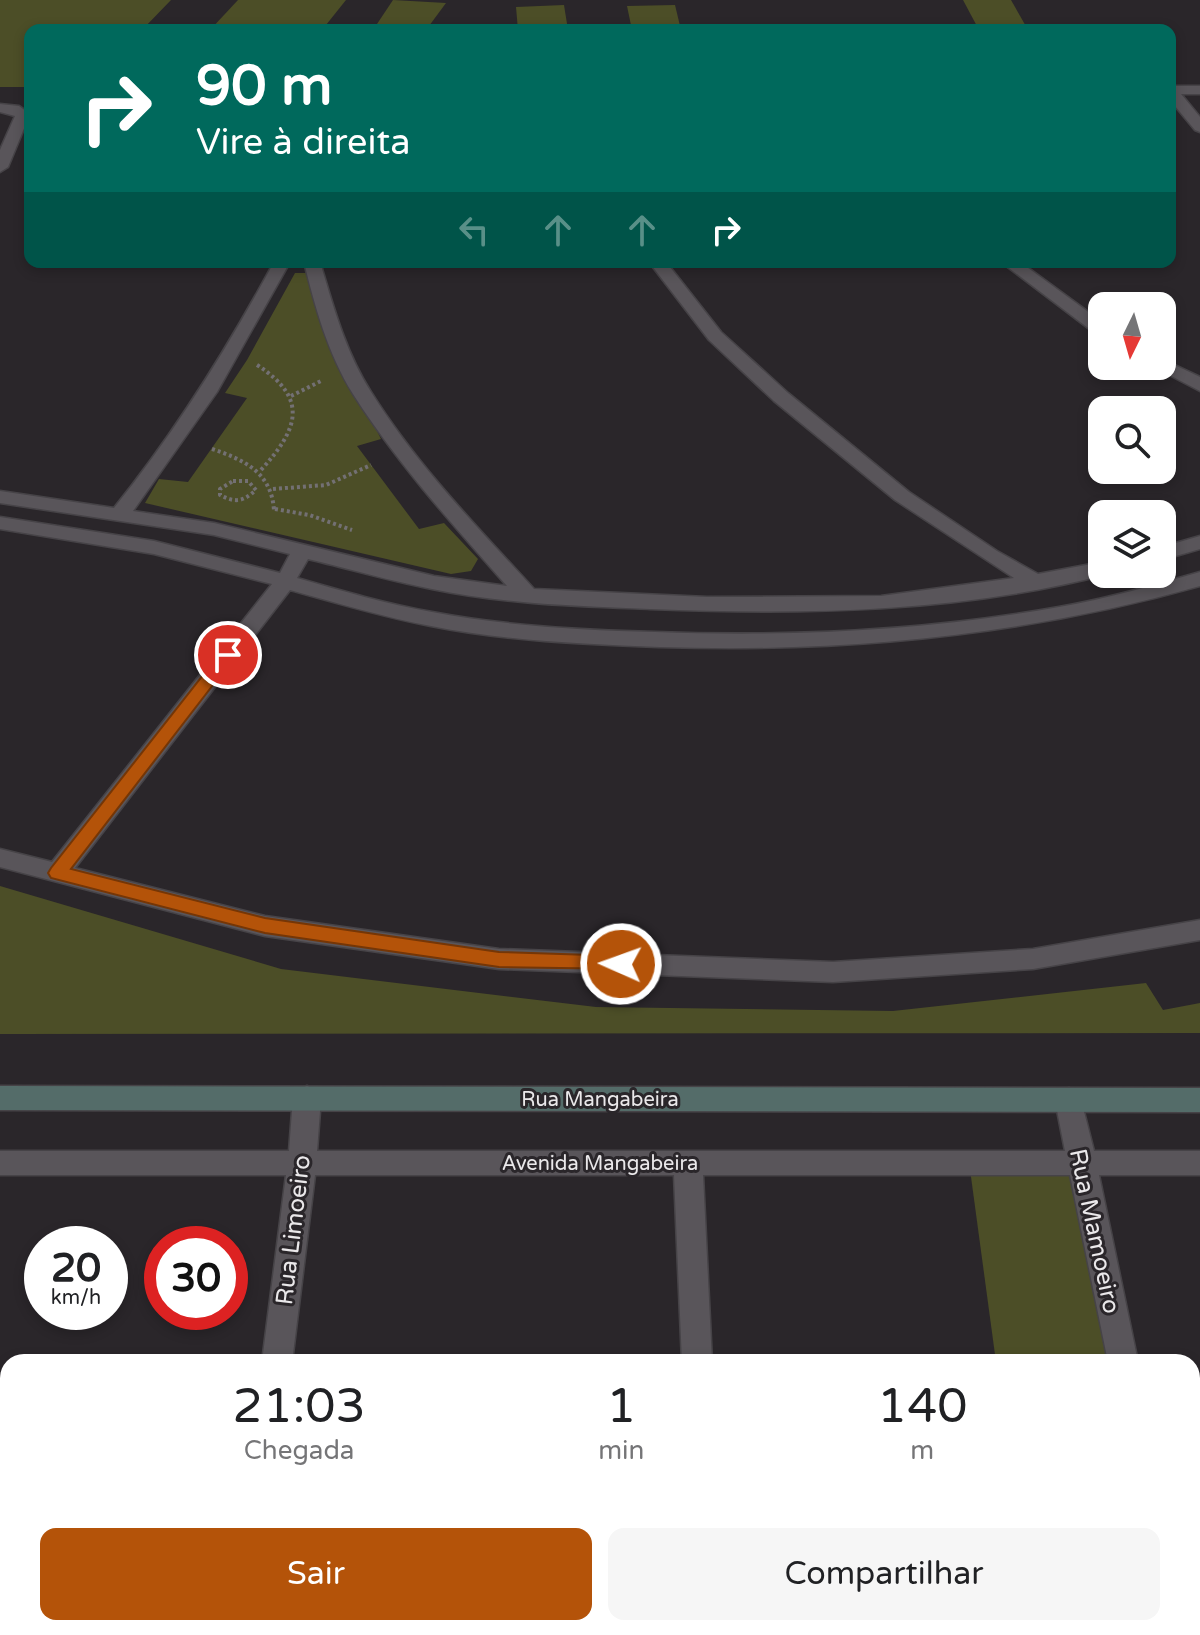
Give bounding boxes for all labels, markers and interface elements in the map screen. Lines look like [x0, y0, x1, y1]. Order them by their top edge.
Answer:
text: 90 m [196, 53, 332, 120]
icon: right [64, 56, 168, 160]
text: Vire à direita [196, 121, 410, 164]
icon: left [452, 208, 496, 252]
icon: ahead [536, 208, 580, 252]
icon: ahead [620, 208, 664, 252]
icon: right [704, 208, 748, 252]
north arrow [1088, 292, 1176, 380]
map controls [1088, 292, 1176, 588]
button: search [1088, 396, 1176, 484]
button: layers [1088, 500, 1176, 588]
pin [194, 621, 262, 689]
icon: arrive [206, 633, 250, 677]
position arrow [579, 922, 663, 1006]
street label: Rua Mangabeira [521, 1088, 679, 1112]
street label: Rua Mamoeiro [1063, 1146, 1126, 1316]
street label: Avenida Mangabeira [502, 1152, 698, 1176]
street label: Rua Limoeiro [270, 1153, 317, 1307]
speed limit sign: 30 [144, 1226, 248, 1330]
text: 20 [51, 1244, 101, 1292]
text: km/h [51, 1286, 101, 1310]
text: 21:03 [233, 1378, 366, 1436]
text: 1 [606, 1378, 636, 1436]
text: 140 [877, 1378, 967, 1436]
text: Chegada [244, 1435, 354, 1466]
text: min [598, 1435, 644, 1466]
text: m [910, 1435, 934, 1466]
button: Sair [40, 1528, 592, 1620]
button: Compartilhar [608, 1528, 1160, 1620]

